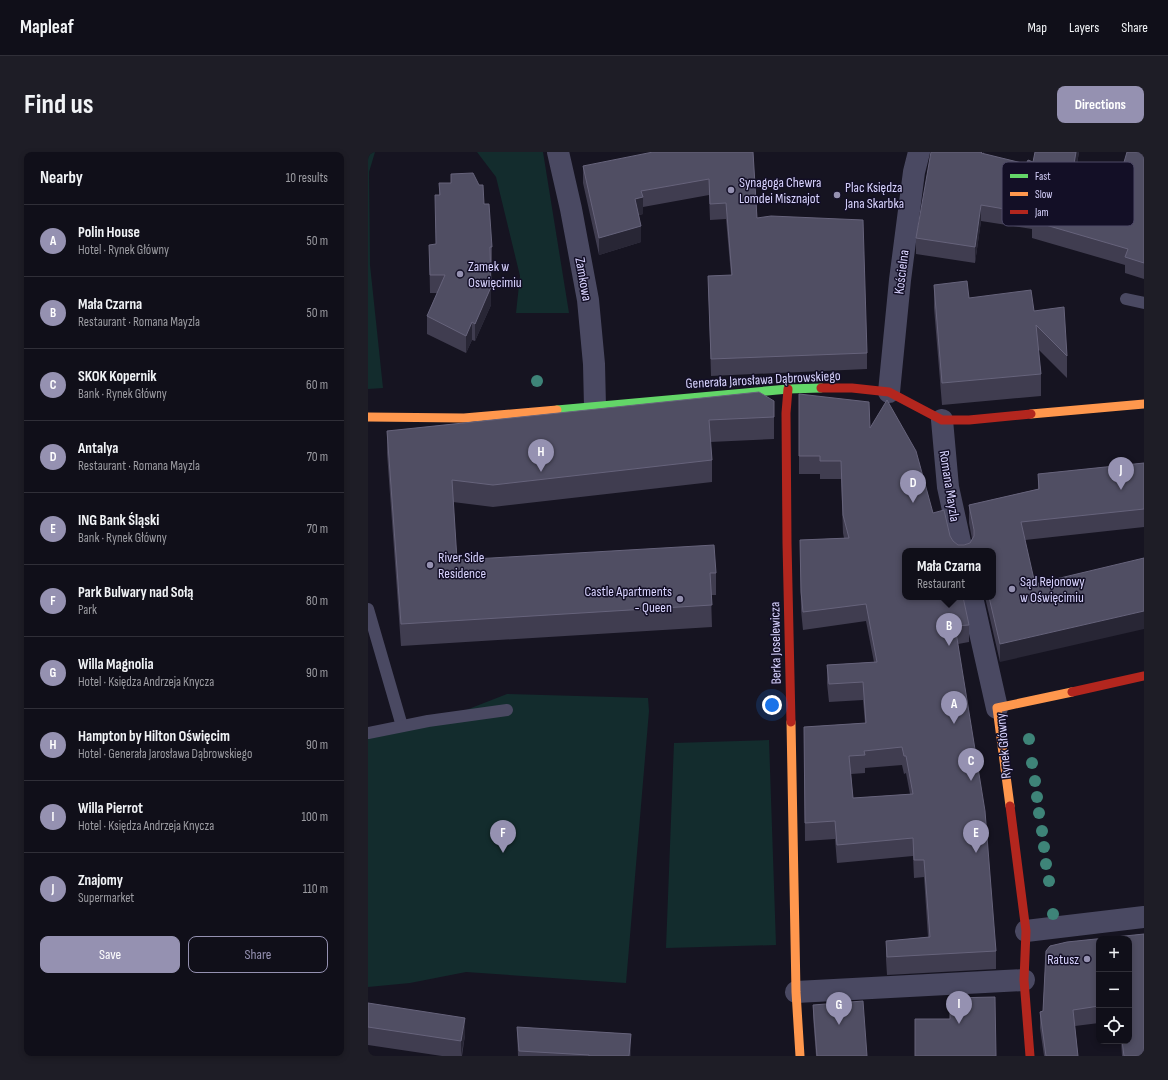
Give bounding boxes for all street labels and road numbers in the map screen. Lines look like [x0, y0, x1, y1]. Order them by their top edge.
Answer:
street label: Kościelna [890, 249, 913, 295]
street label: Zamkowa [571, 256, 596, 302]
street label: Generała Jarosława Dąbrowskiego [685, 367, 841, 392]
street label: Romana Mayzla [935, 449, 964, 523]
street label: Berka Joselewicza [766, 601, 785, 685]
street label: Rynek Główny [992, 712, 1015, 779]

